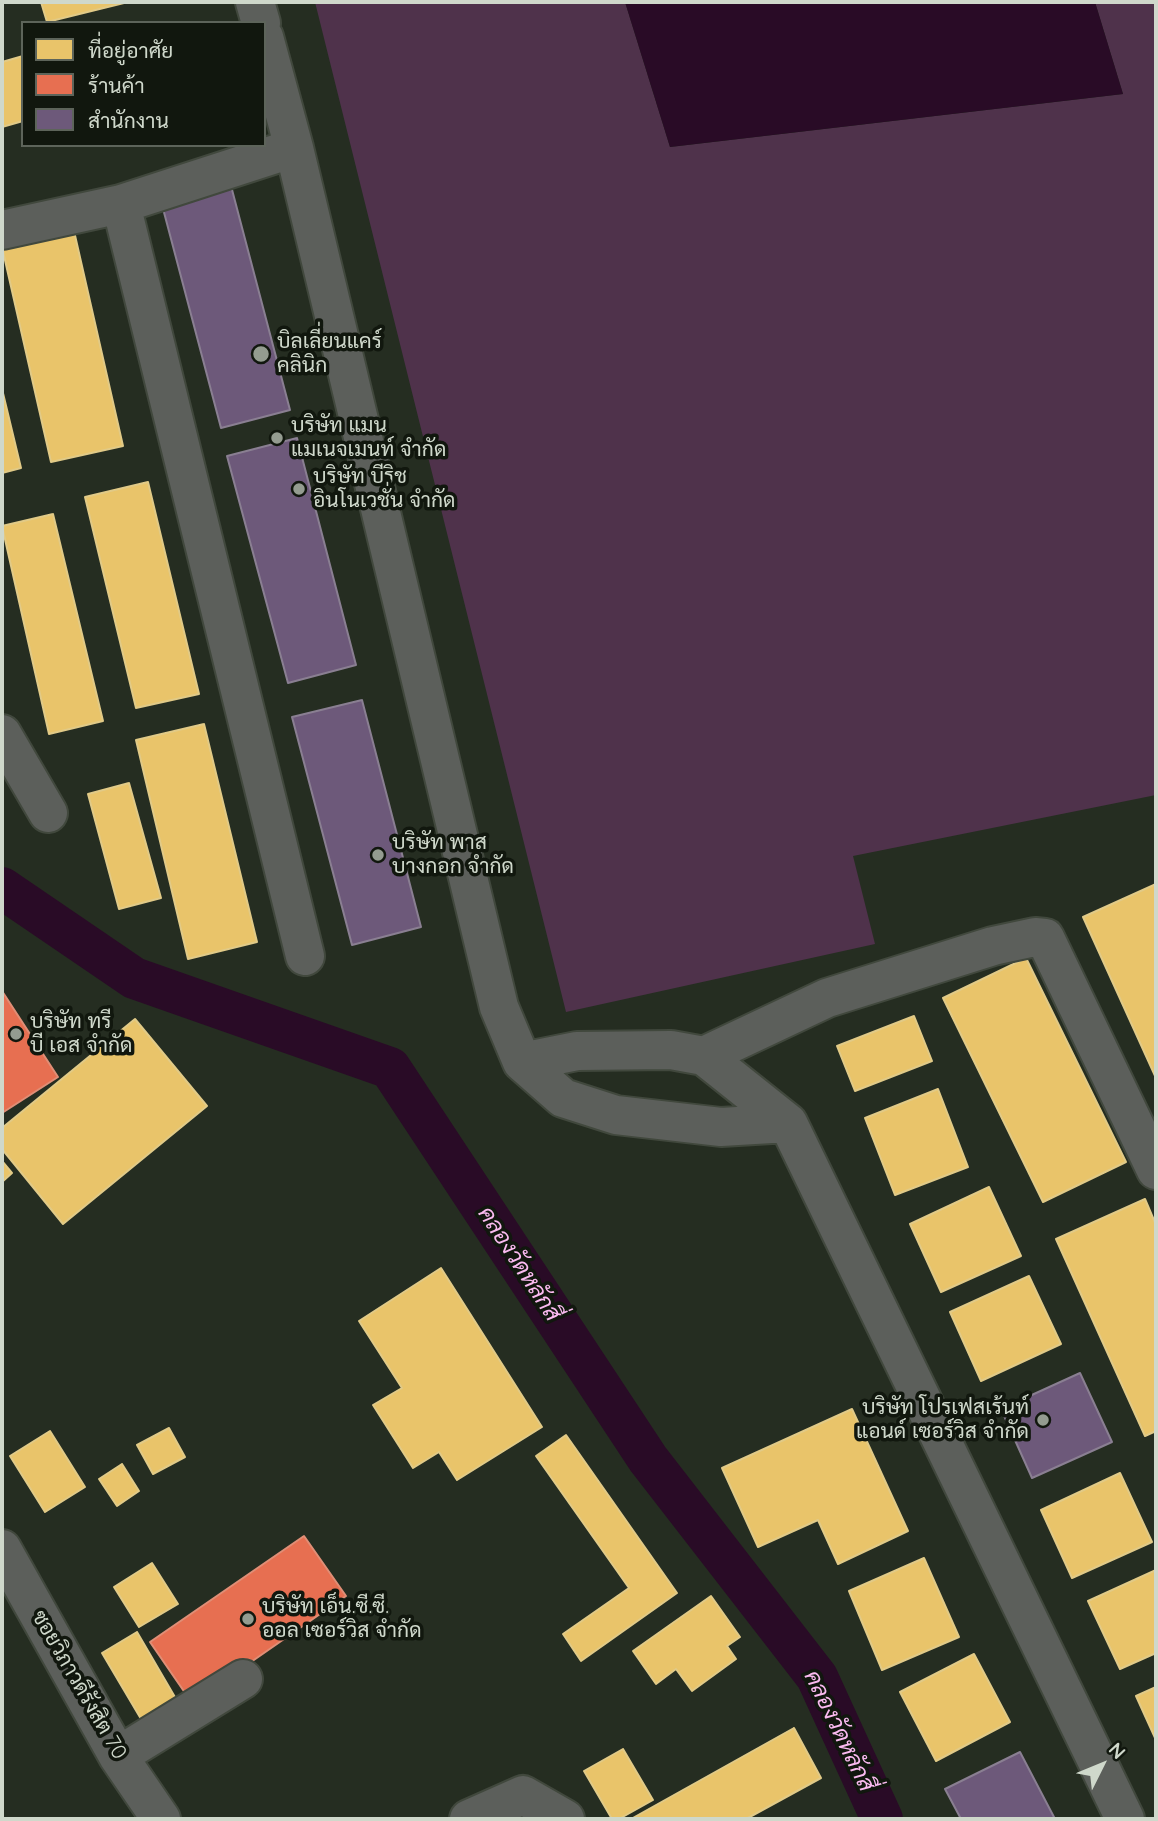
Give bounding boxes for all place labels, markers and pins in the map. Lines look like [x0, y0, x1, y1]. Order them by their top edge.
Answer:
place label: บิลเลี่ยนแคร์ คลินิก [277, 329, 382, 379]
marker: บิลเลี่ยนแคร์ คลินิก [251, 344, 271, 364]
place label: บริษัท แมน แมเนจเมนท์ จำกัด [291, 413, 446, 463]
marker: บริษัท แมน แมเนจเมนท์ จำกัด [269, 430, 285, 446]
place label: บริษัท บีริช อินโนเวชั่น จำกัด [313, 464, 456, 514]
marker: บริษัท บีริช อินโนเวชั่น จำกัด [291, 481, 307, 497]
place label: บริษัท พาส บางกอก จำกัด [392, 830, 514, 880]
marker: บริษัท พาส บางกอก จำกัด [370, 847, 386, 863]
place label: บริษัท ทรี บี เอส จำกัด [30, 1009, 132, 1059]
marker: บริษัท ทรี บี เอส จำกัด [8, 1026, 24, 1042]
place label: บริษัท โปรเฟสเร้นท์ แอนด์ เซอร์วิส จำกัด [856, 1395, 1029, 1445]
marker: บริษัท โปรเฟสเร้นท์ แอนด์ เซอร์วิส จำกัด [1035, 1412, 1051, 1428]
place label: บริษัท เอ็น.ซี.ซี. ออล เซอร์วิส จำกัด [262, 1594, 422, 1644]
marker: บริษัท เอ็น.ซี.ซี. ออล เซอร์วิส จำกัด [240, 1611, 256, 1627]

